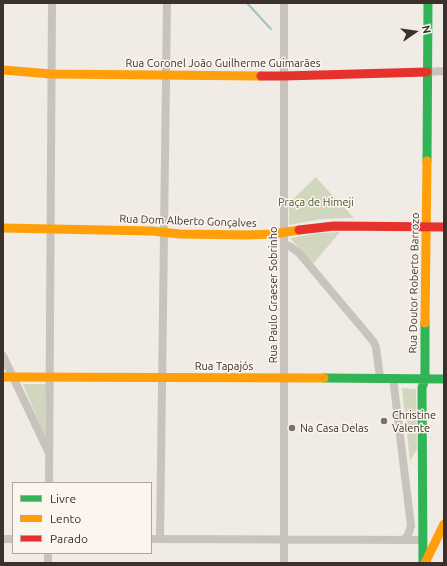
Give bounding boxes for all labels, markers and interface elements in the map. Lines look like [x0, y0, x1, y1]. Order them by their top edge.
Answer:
north arrow [395, 12, 435, 52]
text: N [420, 24, 433, 35]
street label: Rua Coronel João Guilherme Guimarães [125, 56, 321, 70]
park label: Praça de Himeji [278, 195, 354, 209]
street label: Rua Dom Alberto Gonçalves [119, 212, 257, 230]
street label: Rua Doutor Roberto Barrozo [406, 212, 422, 354]
street label: Rua Paulo Graeser Sobrinho [266, 227, 280, 363]
street label: Rua Tapajós [195, 359, 253, 373]
place label: Christine Valente [392, 408, 436, 434]
marker: Christine Valente [379, 416, 389, 426]
place label: Na Casa Delas [300, 421, 369, 435]
marker: Na Casa Delas [287, 423, 297, 433]
legend [12, 482, 152, 554]
text: Livre [50, 492, 76, 505]
text: Lento [50, 512, 81, 525]
text: Parado [50, 532, 88, 545]

